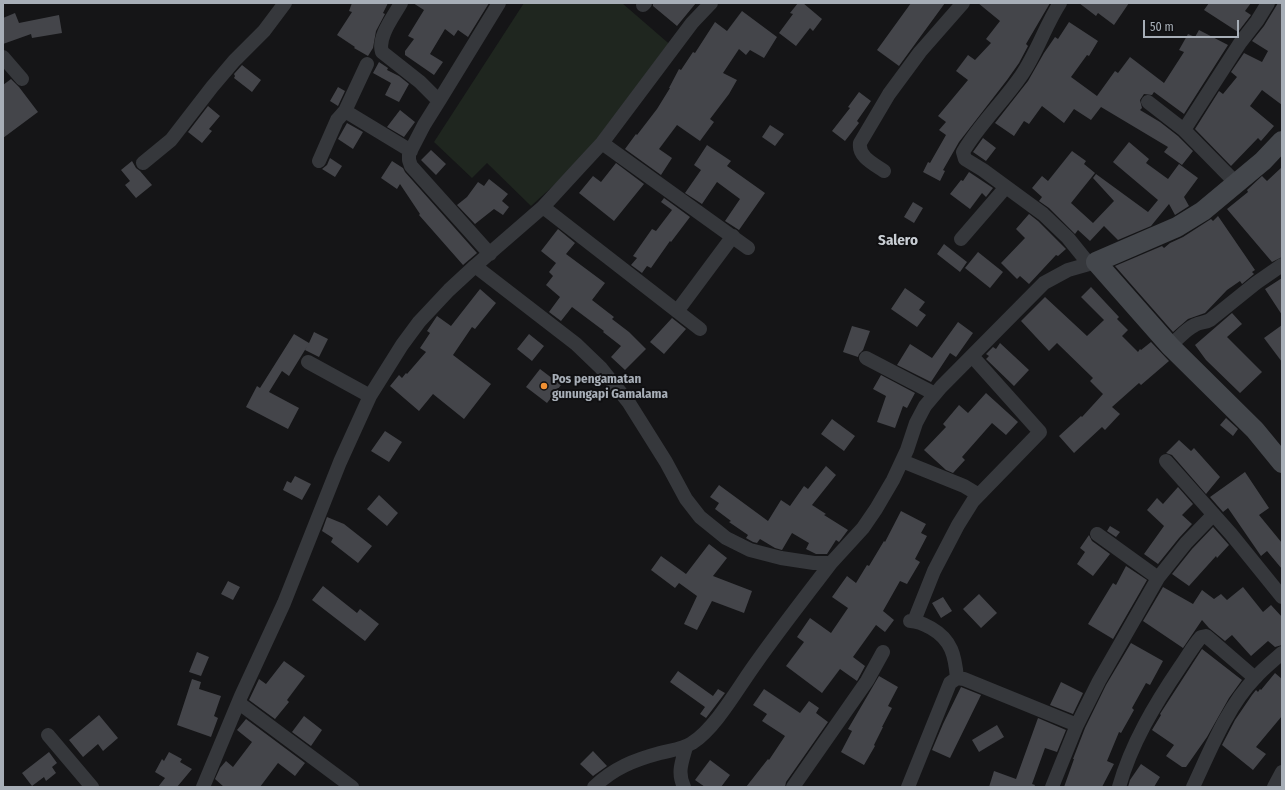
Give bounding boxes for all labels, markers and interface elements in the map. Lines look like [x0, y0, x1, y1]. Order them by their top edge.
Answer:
scale bar [1145, 12, 1241, 38]
text: 50 m [1150, 20, 1174, 34]
district label: Salero [878, 232, 918, 250]
place label: Pos pengamatan gunungapi Gamalama [552, 371, 668, 402]
marker: Pos pengamatan gunungapi Gamalama [539, 381, 549, 391]

